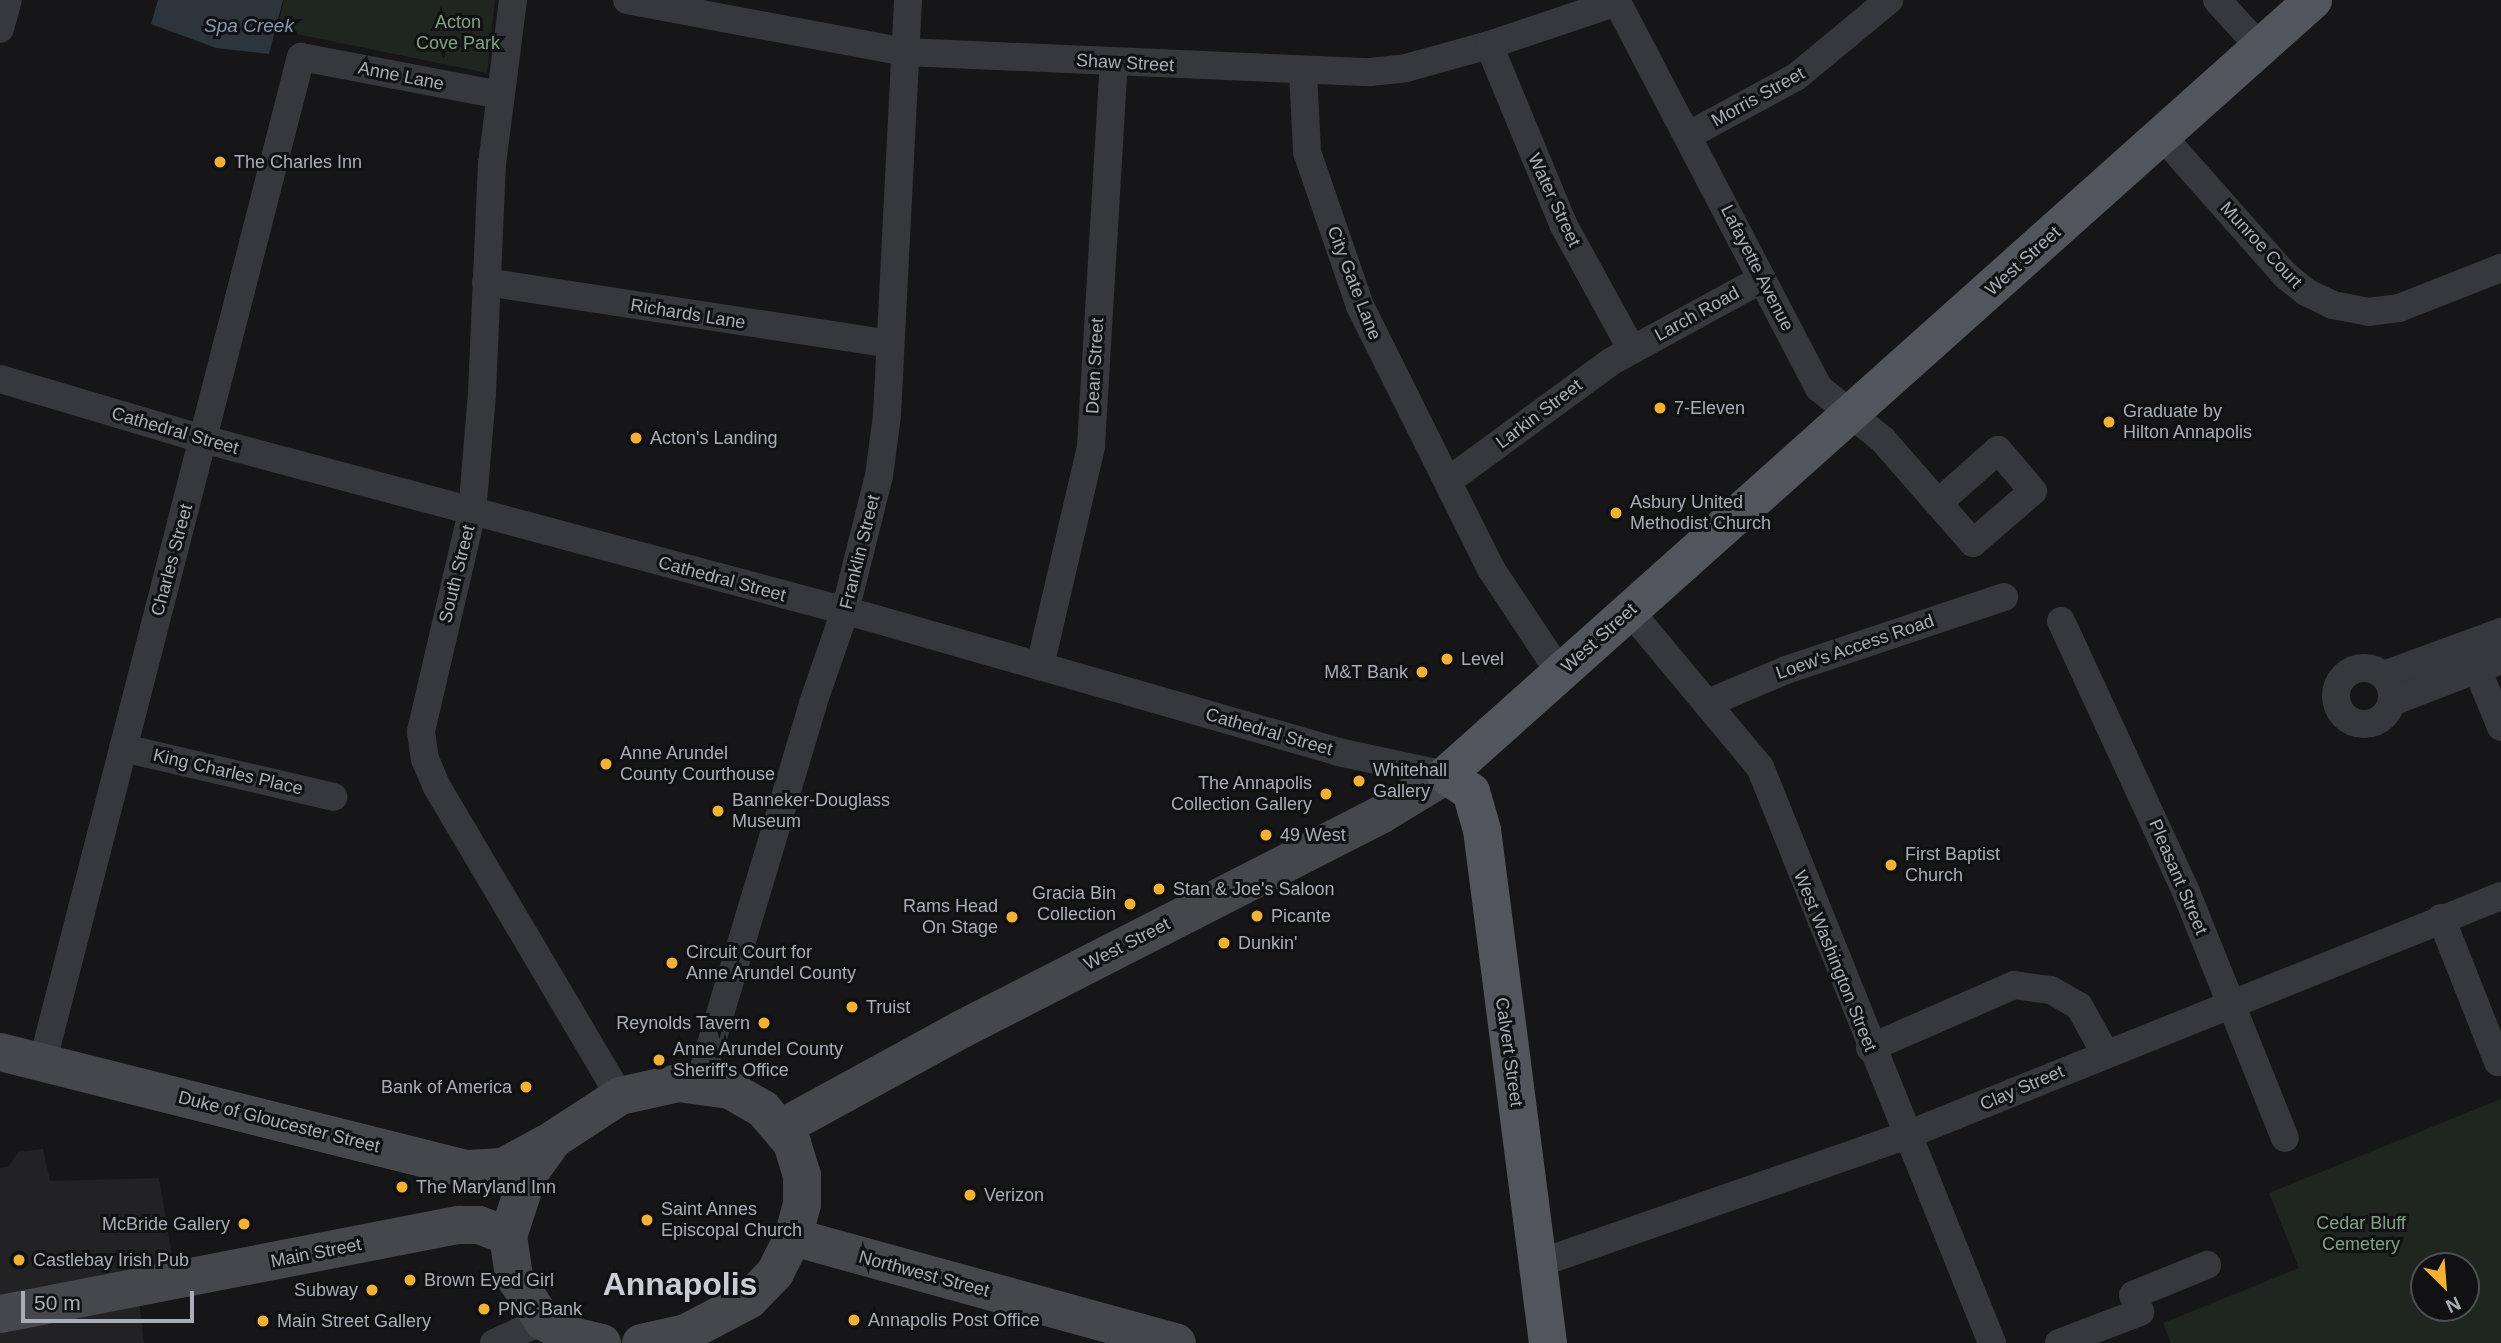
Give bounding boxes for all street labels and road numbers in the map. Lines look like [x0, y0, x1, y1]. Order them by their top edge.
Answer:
street label: Shaw Street [1075, 50, 1175, 76]
street label: Anne Lane [356, 57, 446, 95]
street label: Morris Street [1708, 63, 1808, 131]
street label: Water Street [1523, 150, 1585, 250]
street label: Munroe Court [2216, 197, 2306, 293]
street label: Lafayette Avenue [1716, 201, 1798, 335]
street label: West Street [1981, 222, 2065, 300]
street label: City Gate Lane [1322, 223, 1386, 343]
street label: Larch Road [1651, 282, 1743, 346]
street label: Richards Lane [629, 294, 747, 334]
street label: Dean Street [1082, 317, 1108, 415]
street label: Larkin Street [1492, 375, 1586, 453]
street label: Cathedral Street [109, 403, 241, 459]
street label: Franklin Street [835, 493, 885, 611]
street label: Charles Street [147, 502, 197, 618]
street label: South Street [434, 523, 480, 625]
street label: Cathedral Street [656, 552, 788, 606]
street label: West Street [1557, 599, 1641, 677]
street label: Loew's Access Road [1773, 610, 1937, 684]
street label: Cathedral Street [1203, 704, 1335, 760]
street label: King Charles Place [151, 744, 305, 800]
street label: Pleasant Street [2144, 816, 2212, 938]
street label: West Washington Street [1789, 867, 1881, 1055]
street label: West Street [1080, 913, 1174, 975]
street label: Calvert Street [1491, 996, 1527, 1108]
street label: Clay Street [1977, 1061, 2067, 1115]
street label: Duke of Gloucester Street [176, 1086, 382, 1158]
street label: Main Street [269, 1234, 363, 1272]
street label: Northwest Street [856, 1246, 992, 1302]

